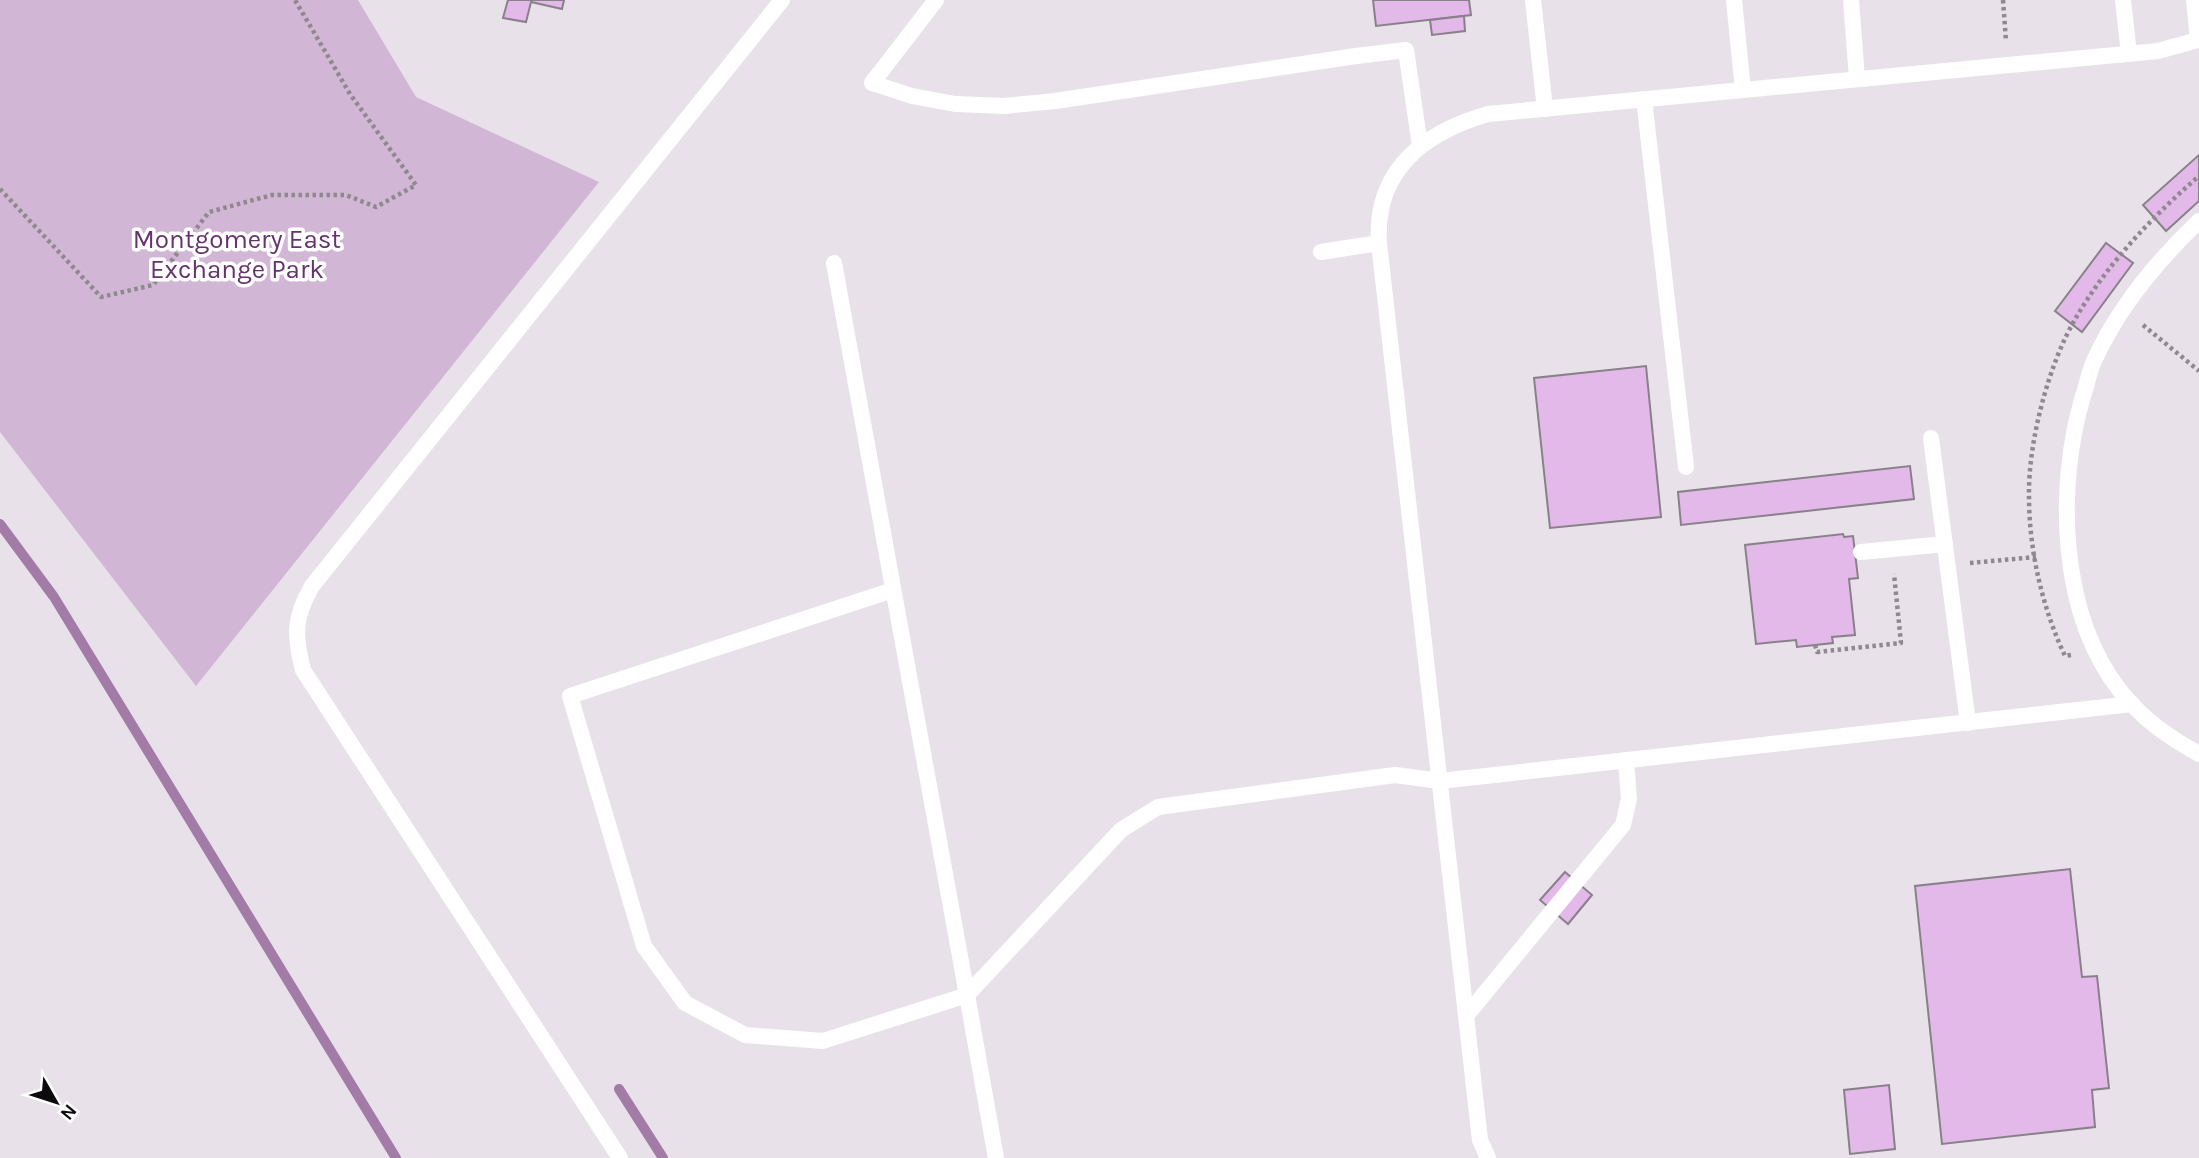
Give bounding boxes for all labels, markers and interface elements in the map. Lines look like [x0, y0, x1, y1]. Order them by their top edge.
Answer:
park label: Montgomery East Exchange Park [133, 224, 341, 285]
north arrow [21, 1067, 91, 1137]
text: N [56, 1100, 81, 1124]

